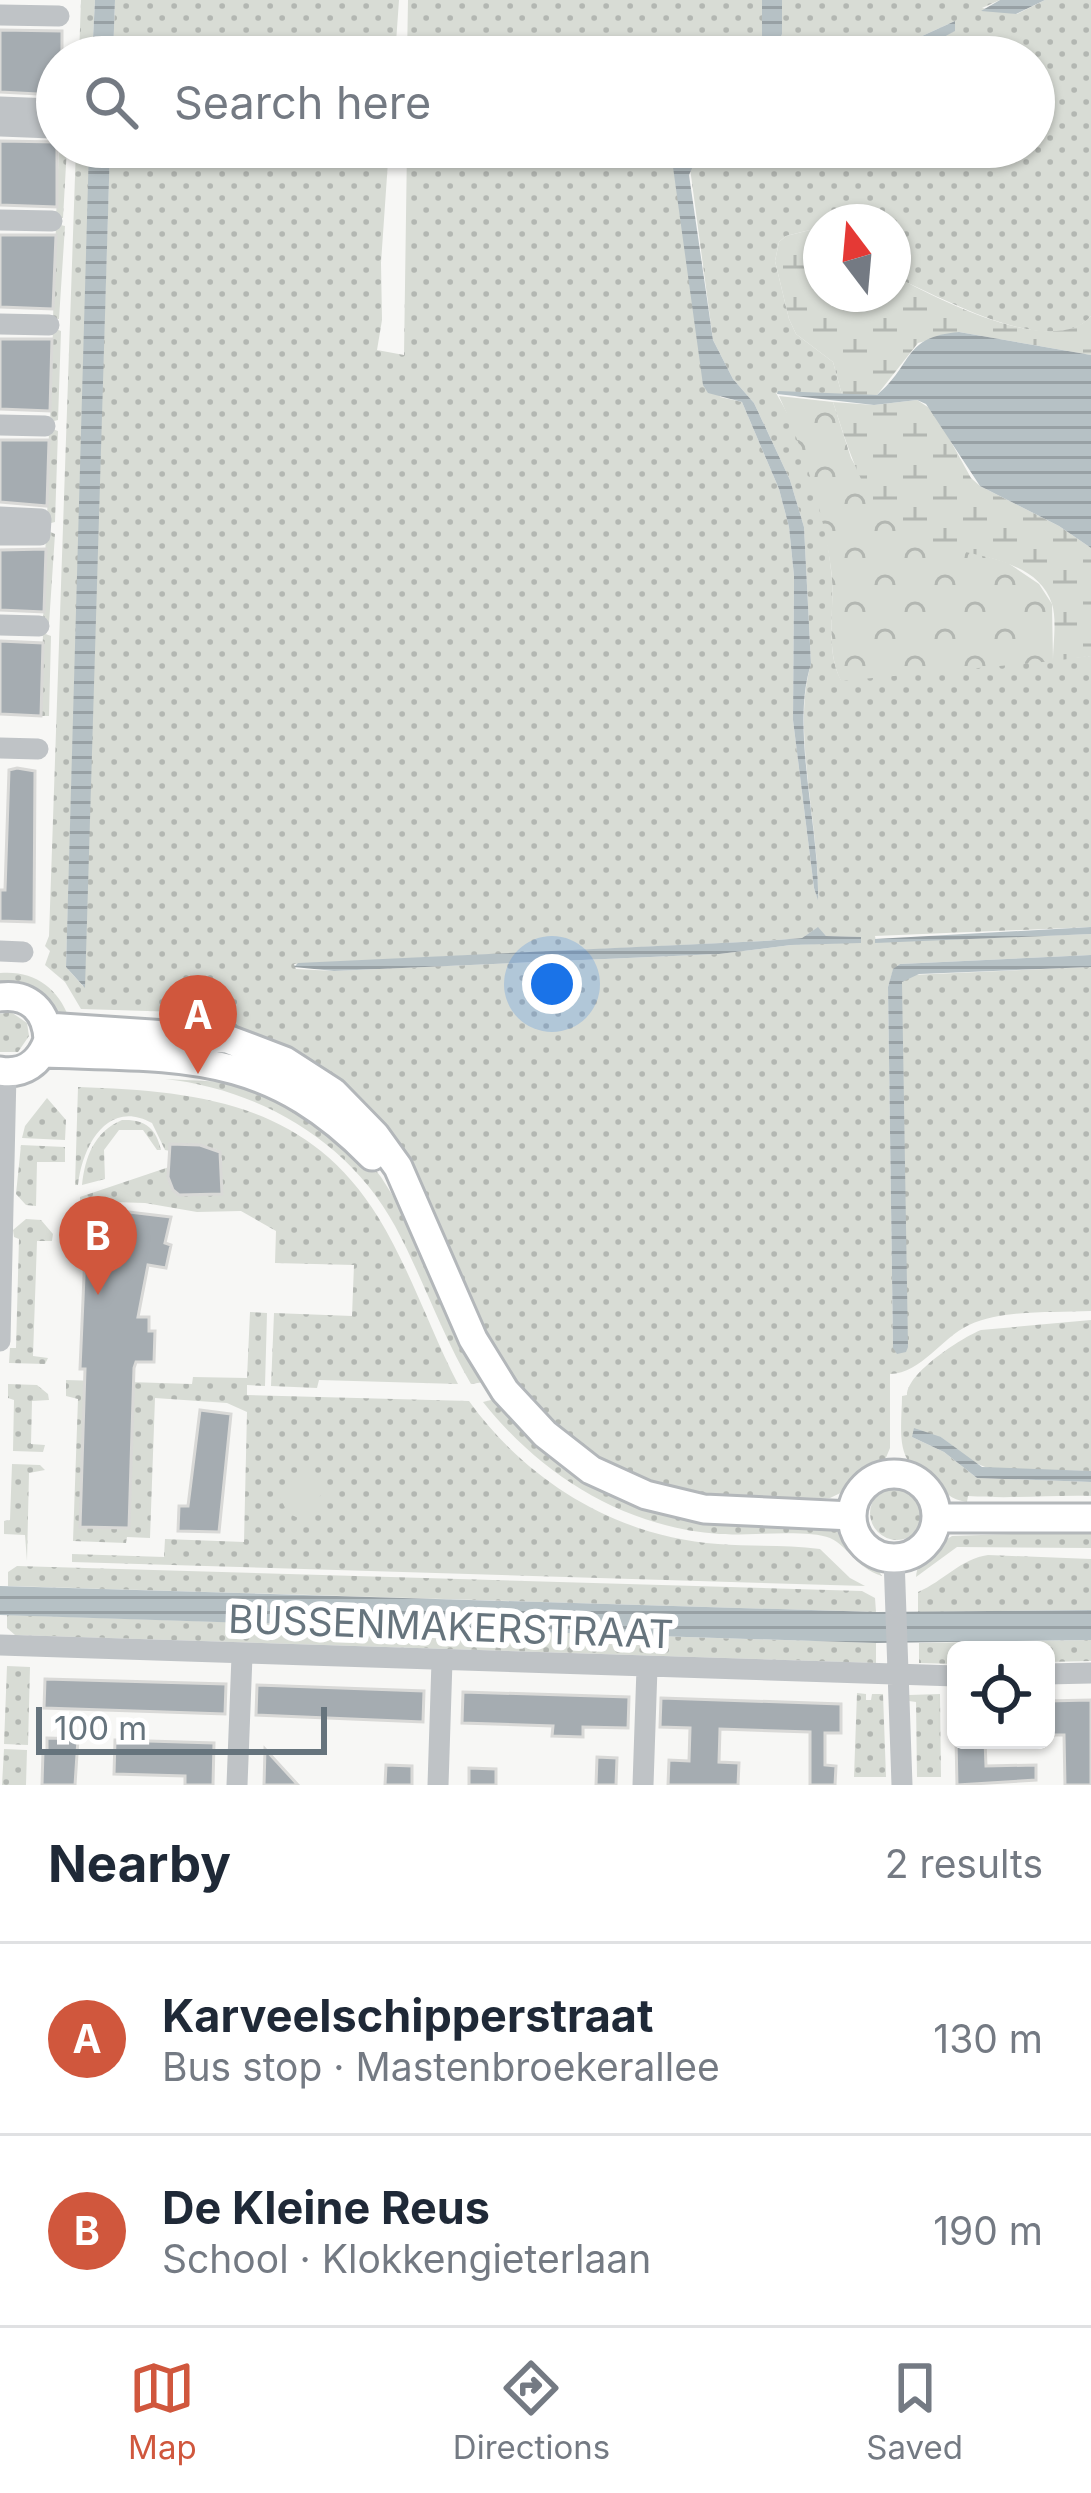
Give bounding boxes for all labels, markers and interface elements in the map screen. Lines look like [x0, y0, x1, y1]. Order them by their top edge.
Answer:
search box [36, 36, 1055, 168]
icon: search [78, 69, 144, 135]
text: Search here [174, 75, 431, 130]
north arrow [803, 204, 911, 312]
your location [522, 954, 582, 1014]
pin: A [159, 975, 237, 1074]
pin: B [59, 1196, 137, 1295]
street label: BUSSENMAKERSTRAAT [227, 1595, 675, 1657]
map controls [947, 1641, 1055, 1749]
button: locate [947, 1641, 1055, 1749]
scale bar [36, 1701, 327, 1754]
text: 100 m [54, 1708, 147, 1748]
text: Nearby [48, 1833, 231, 1894]
text: 2 results [885, 1840, 1043, 1887]
text: Karveelschipperstraat [162, 1988, 653, 2043]
text: A [72, 2015, 102, 2062]
text: 130 m [933, 2015, 1043, 2062]
text: Bus stop · Mastenbroekerallee [162, 2043, 720, 2090]
text: De Kleine Reus [162, 2180, 490, 2235]
text: B [74, 2207, 100, 2254]
text: 190 m [933, 2207, 1043, 2254]
text: School · Klokkengieterlaan [162, 2235, 651, 2282]
tab: Map [128, 2355, 197, 2467]
tab: Directions [453, 2355, 610, 2467]
tab: Saved [866, 2355, 963, 2467]

